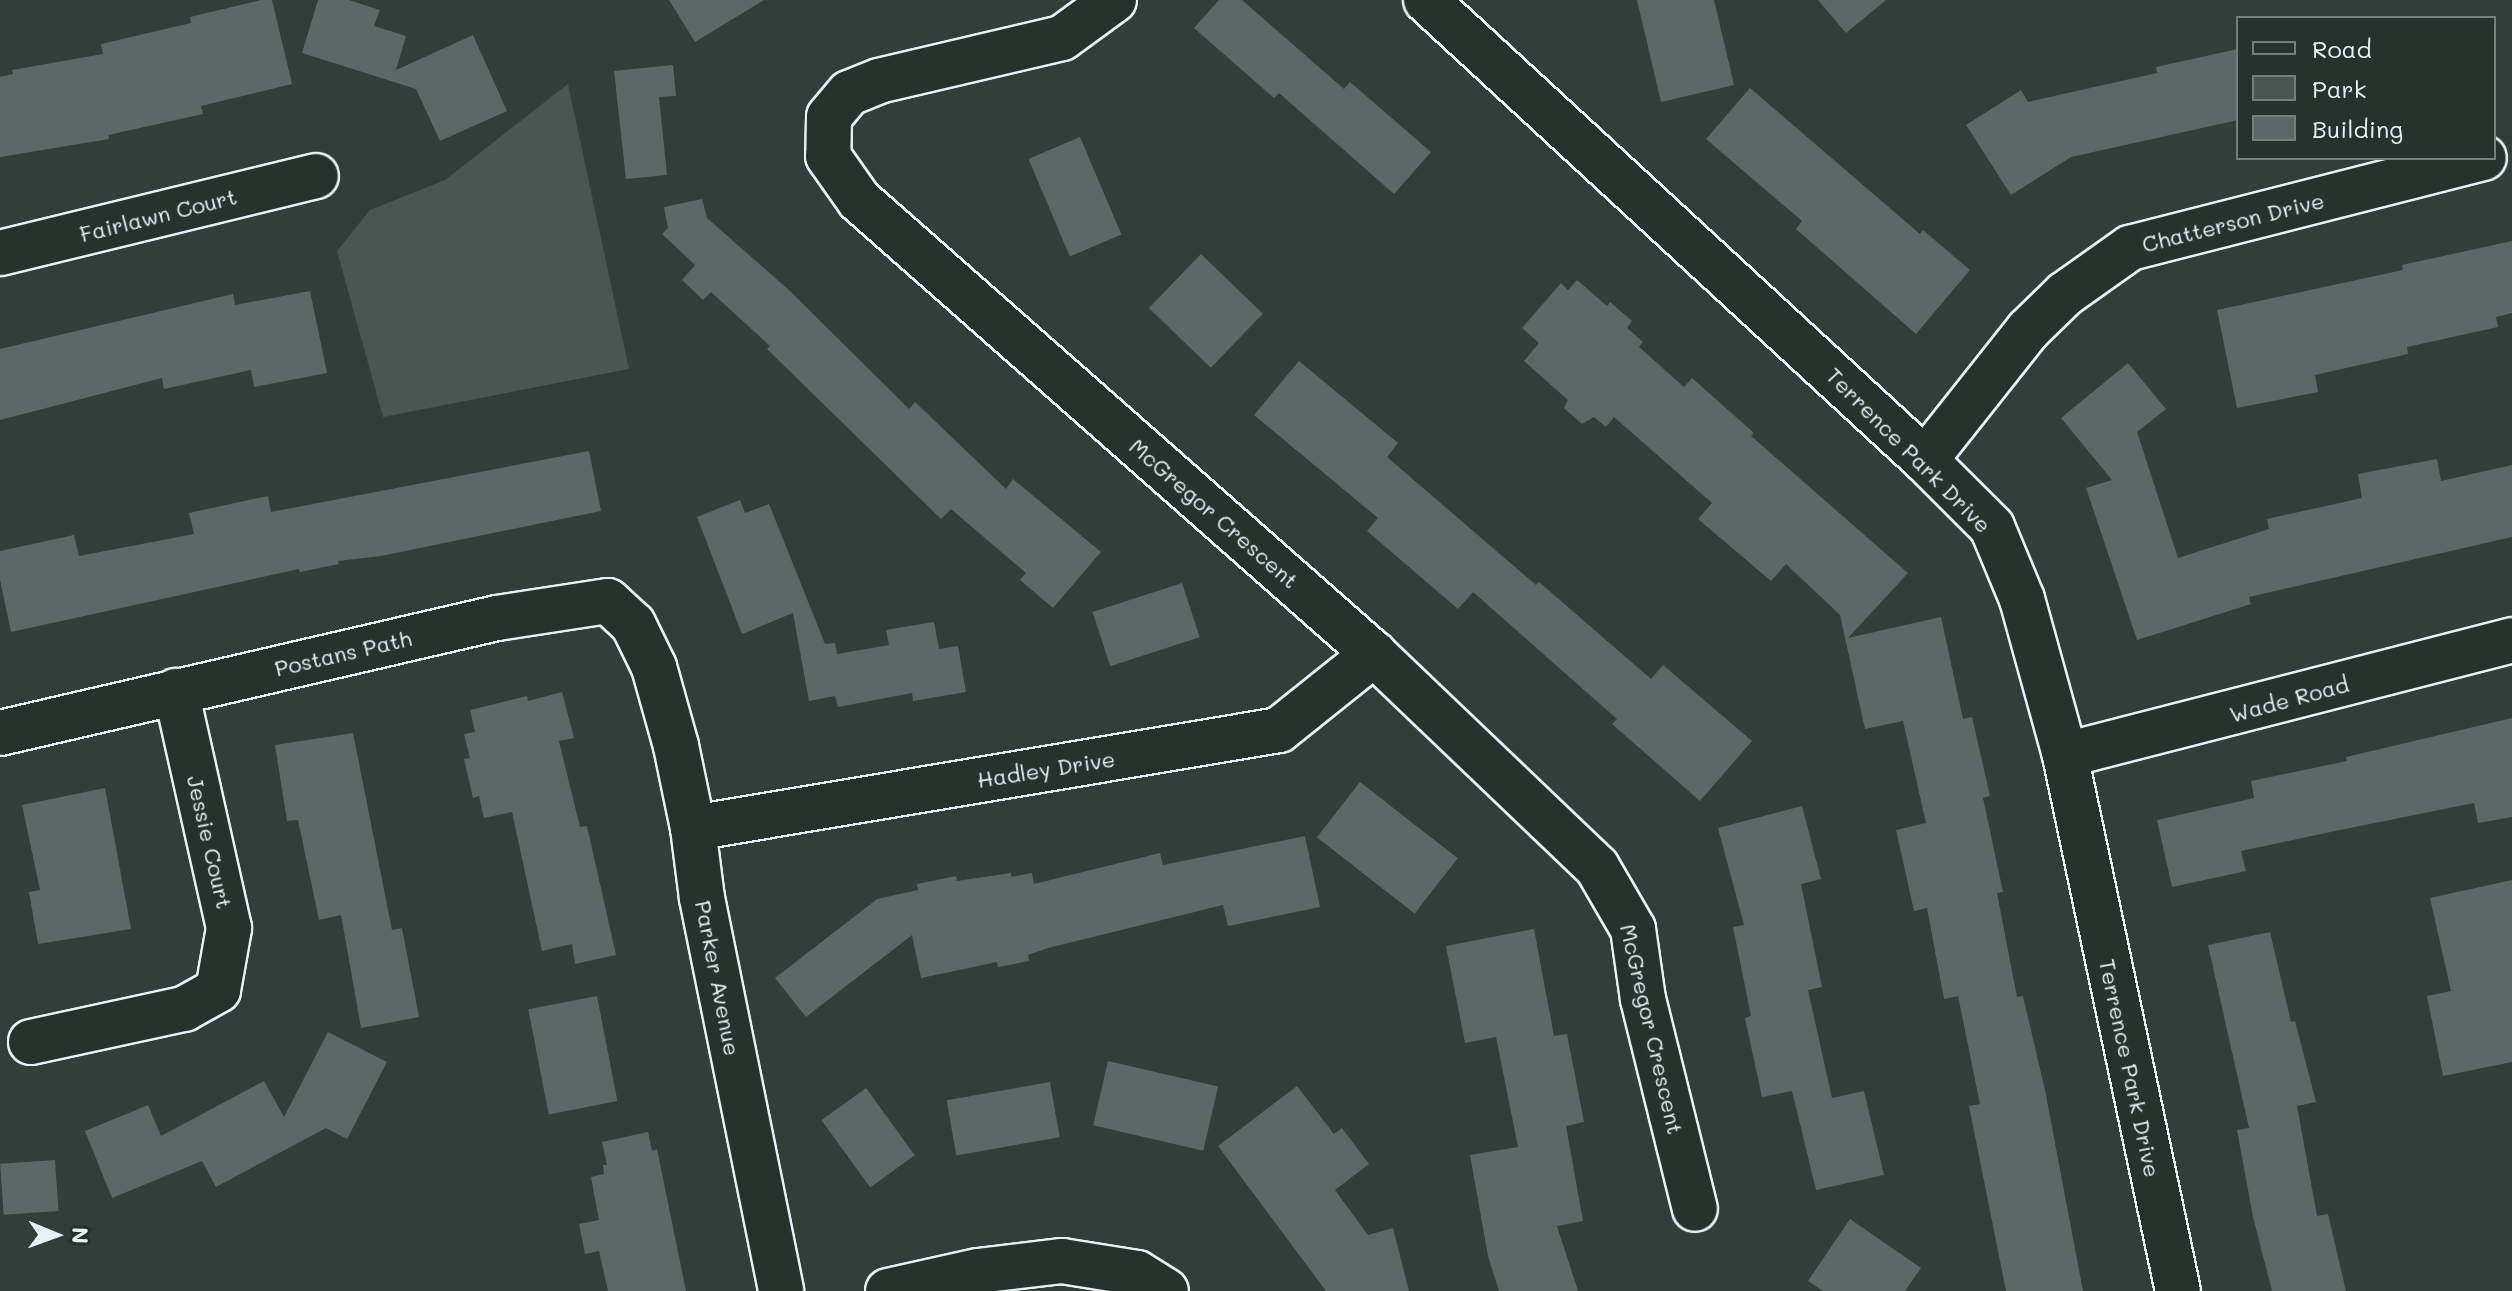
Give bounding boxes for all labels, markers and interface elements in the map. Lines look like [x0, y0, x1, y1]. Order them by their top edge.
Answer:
legend [2236, 16, 2496, 160]
text: Road [2312, 33, 2372, 64]
text: Park [2312, 73, 2366, 104]
text: Building [2312, 113, 2403, 144]
street label: Fairlawn Court [77, 183, 239, 247]
street label: Chatterson Drive [2139, 187, 2327, 257]
street label: Terrence Park Drive [1821, 362, 1997, 538]
street label: McGregor Crescent [1124, 433, 1304, 593]
street label: Postans Path [272, 624, 414, 682]
street label: Wade Road [2226, 670, 2352, 728]
street label: Hadley Drive [975, 745, 1117, 793]
street label: Jessie Court [182, 773, 238, 911]
street label: Parker Avenue [690, 898, 746, 1058]
street label: McGregor Crescent [1615, 921, 1689, 1137]
street label: Terrence Park Drive [2094, 956, 2166, 1180]
north arrow [16, 1195, 96, 1275]
text: N [66, 1227, 95, 1244]

